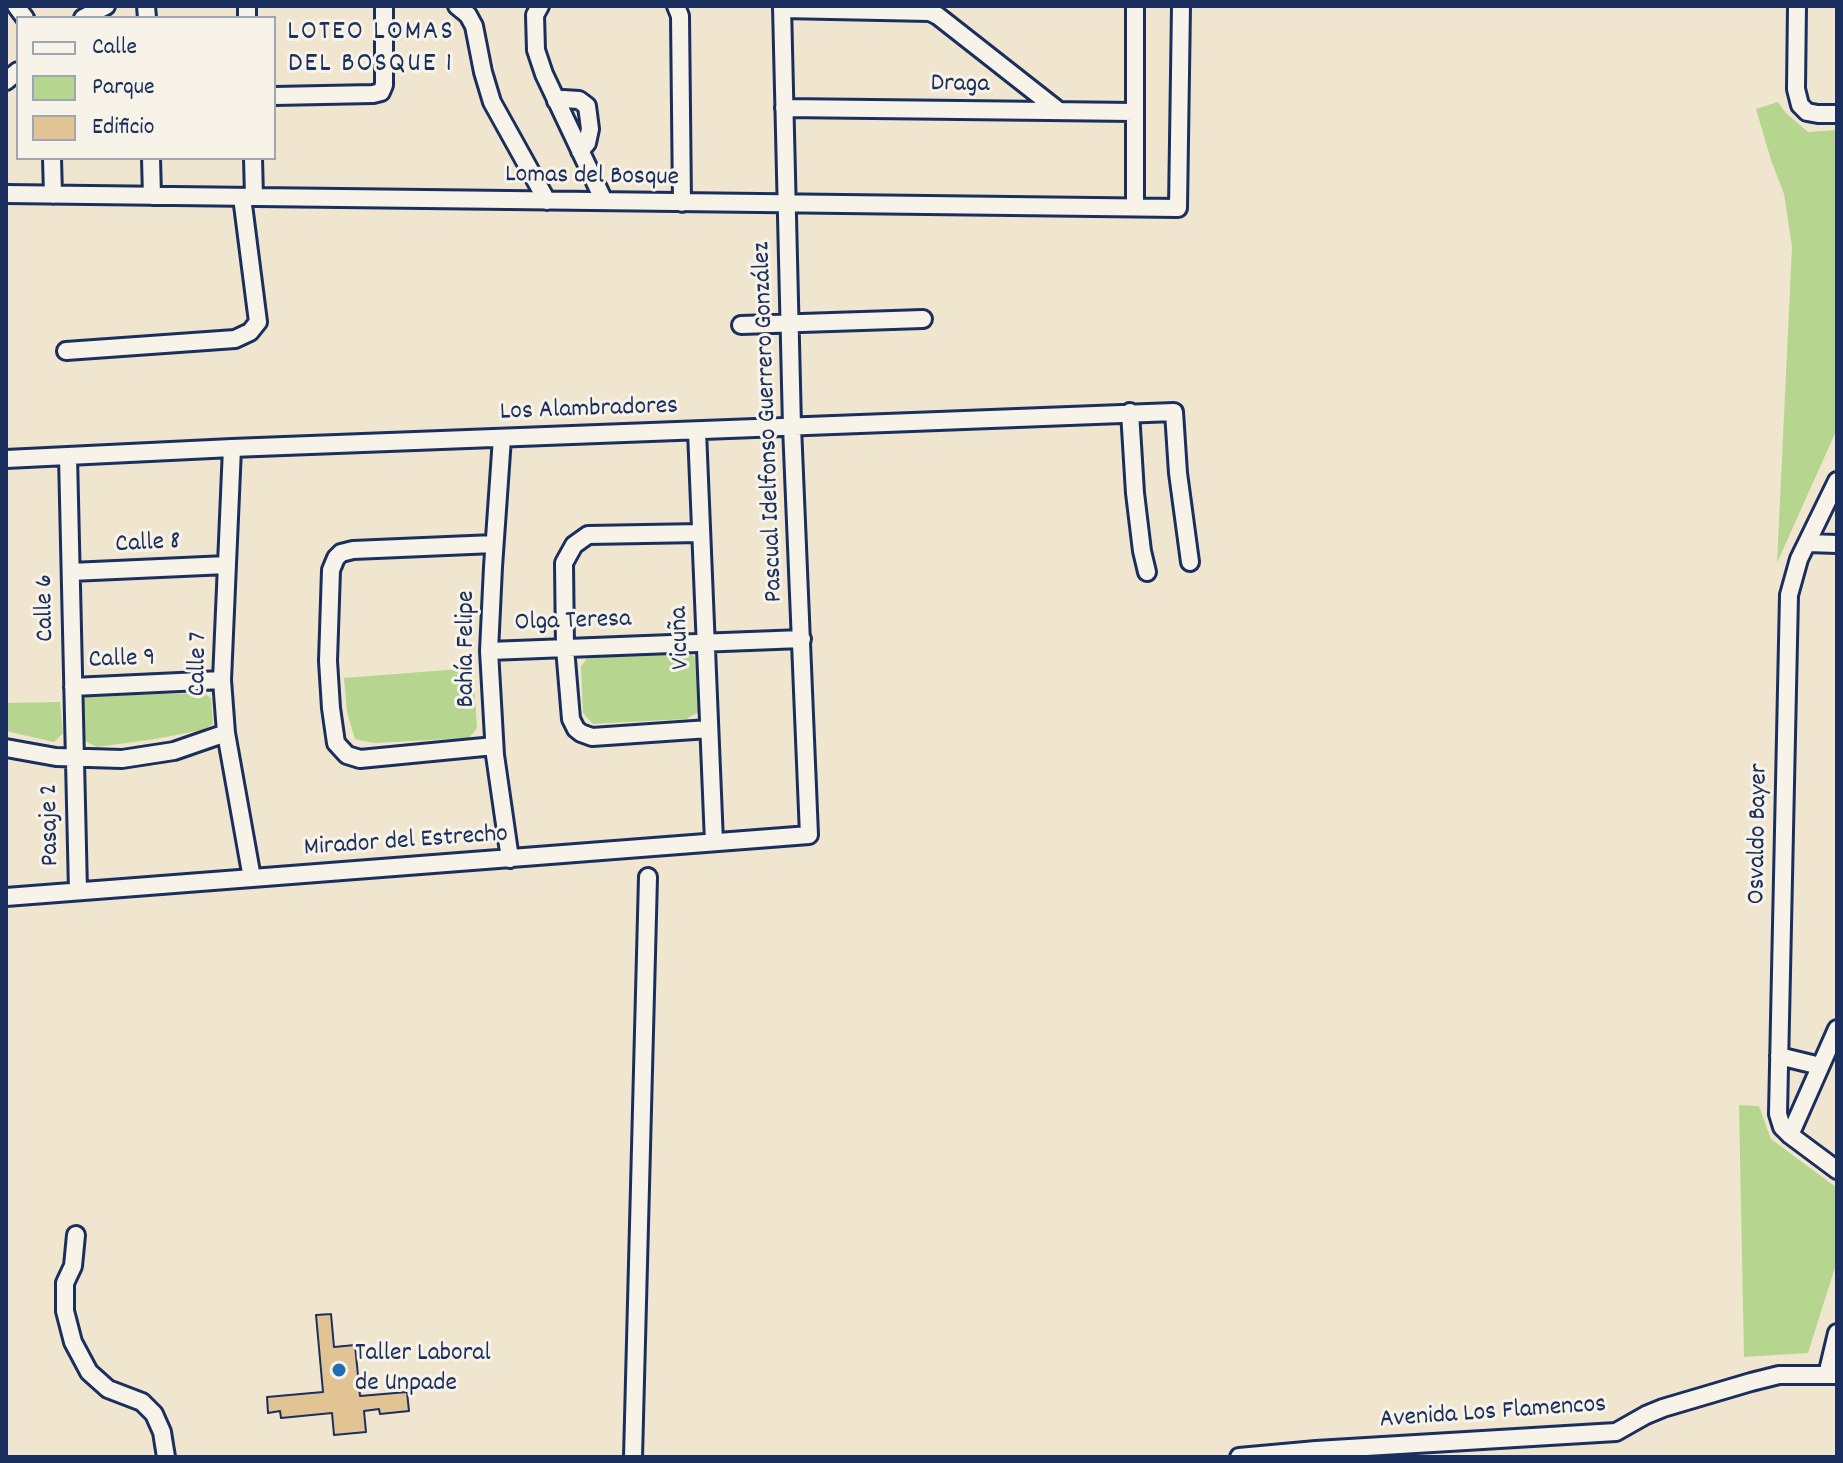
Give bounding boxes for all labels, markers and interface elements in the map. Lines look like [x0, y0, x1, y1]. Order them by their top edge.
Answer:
legend [16, 16, 276, 160]
district label: LOTEO LOMAS DEL BOSQUE 1 [287, 17, 455, 83]
text: Calle [92, 31, 137, 65]
street label: Draga [930, 70, 990, 102]
text: Parque [92, 71, 155, 105]
text: Edificio [92, 111, 154, 145]
street label: Lomas del Bosque [505, 161, 679, 195]
street label: Pascual Idelfonso Guerrero González [748, 241, 792, 603]
street label: Los Alambradores [499, 392, 679, 430]
street label: Calle 8 [115, 528, 181, 562]
street label: Calle 6 [31, 574, 63, 642]
street label: Bahía Felipe [452, 591, 484, 707]
street label: Olga Teresa [514, 605, 632, 641]
street label: Vicuña [665, 606, 699, 670]
street label: Calle 7 [184, 631, 216, 697]
street label: Calle 9 [88, 644, 156, 678]
street label: Osvaldo Bayer [1743, 763, 1777, 905]
street label: Pasaje 2 [36, 783, 68, 867]
street label: Mirador del Estrecho [303, 820, 509, 866]
place label: Taller Laboral de Unpade [355, 1339, 491, 1400]
marker: Taller Laboral de Unpade [330, 1361, 348, 1379]
street label: Avenida Los Flamencos [1379, 1391, 1607, 1437]

